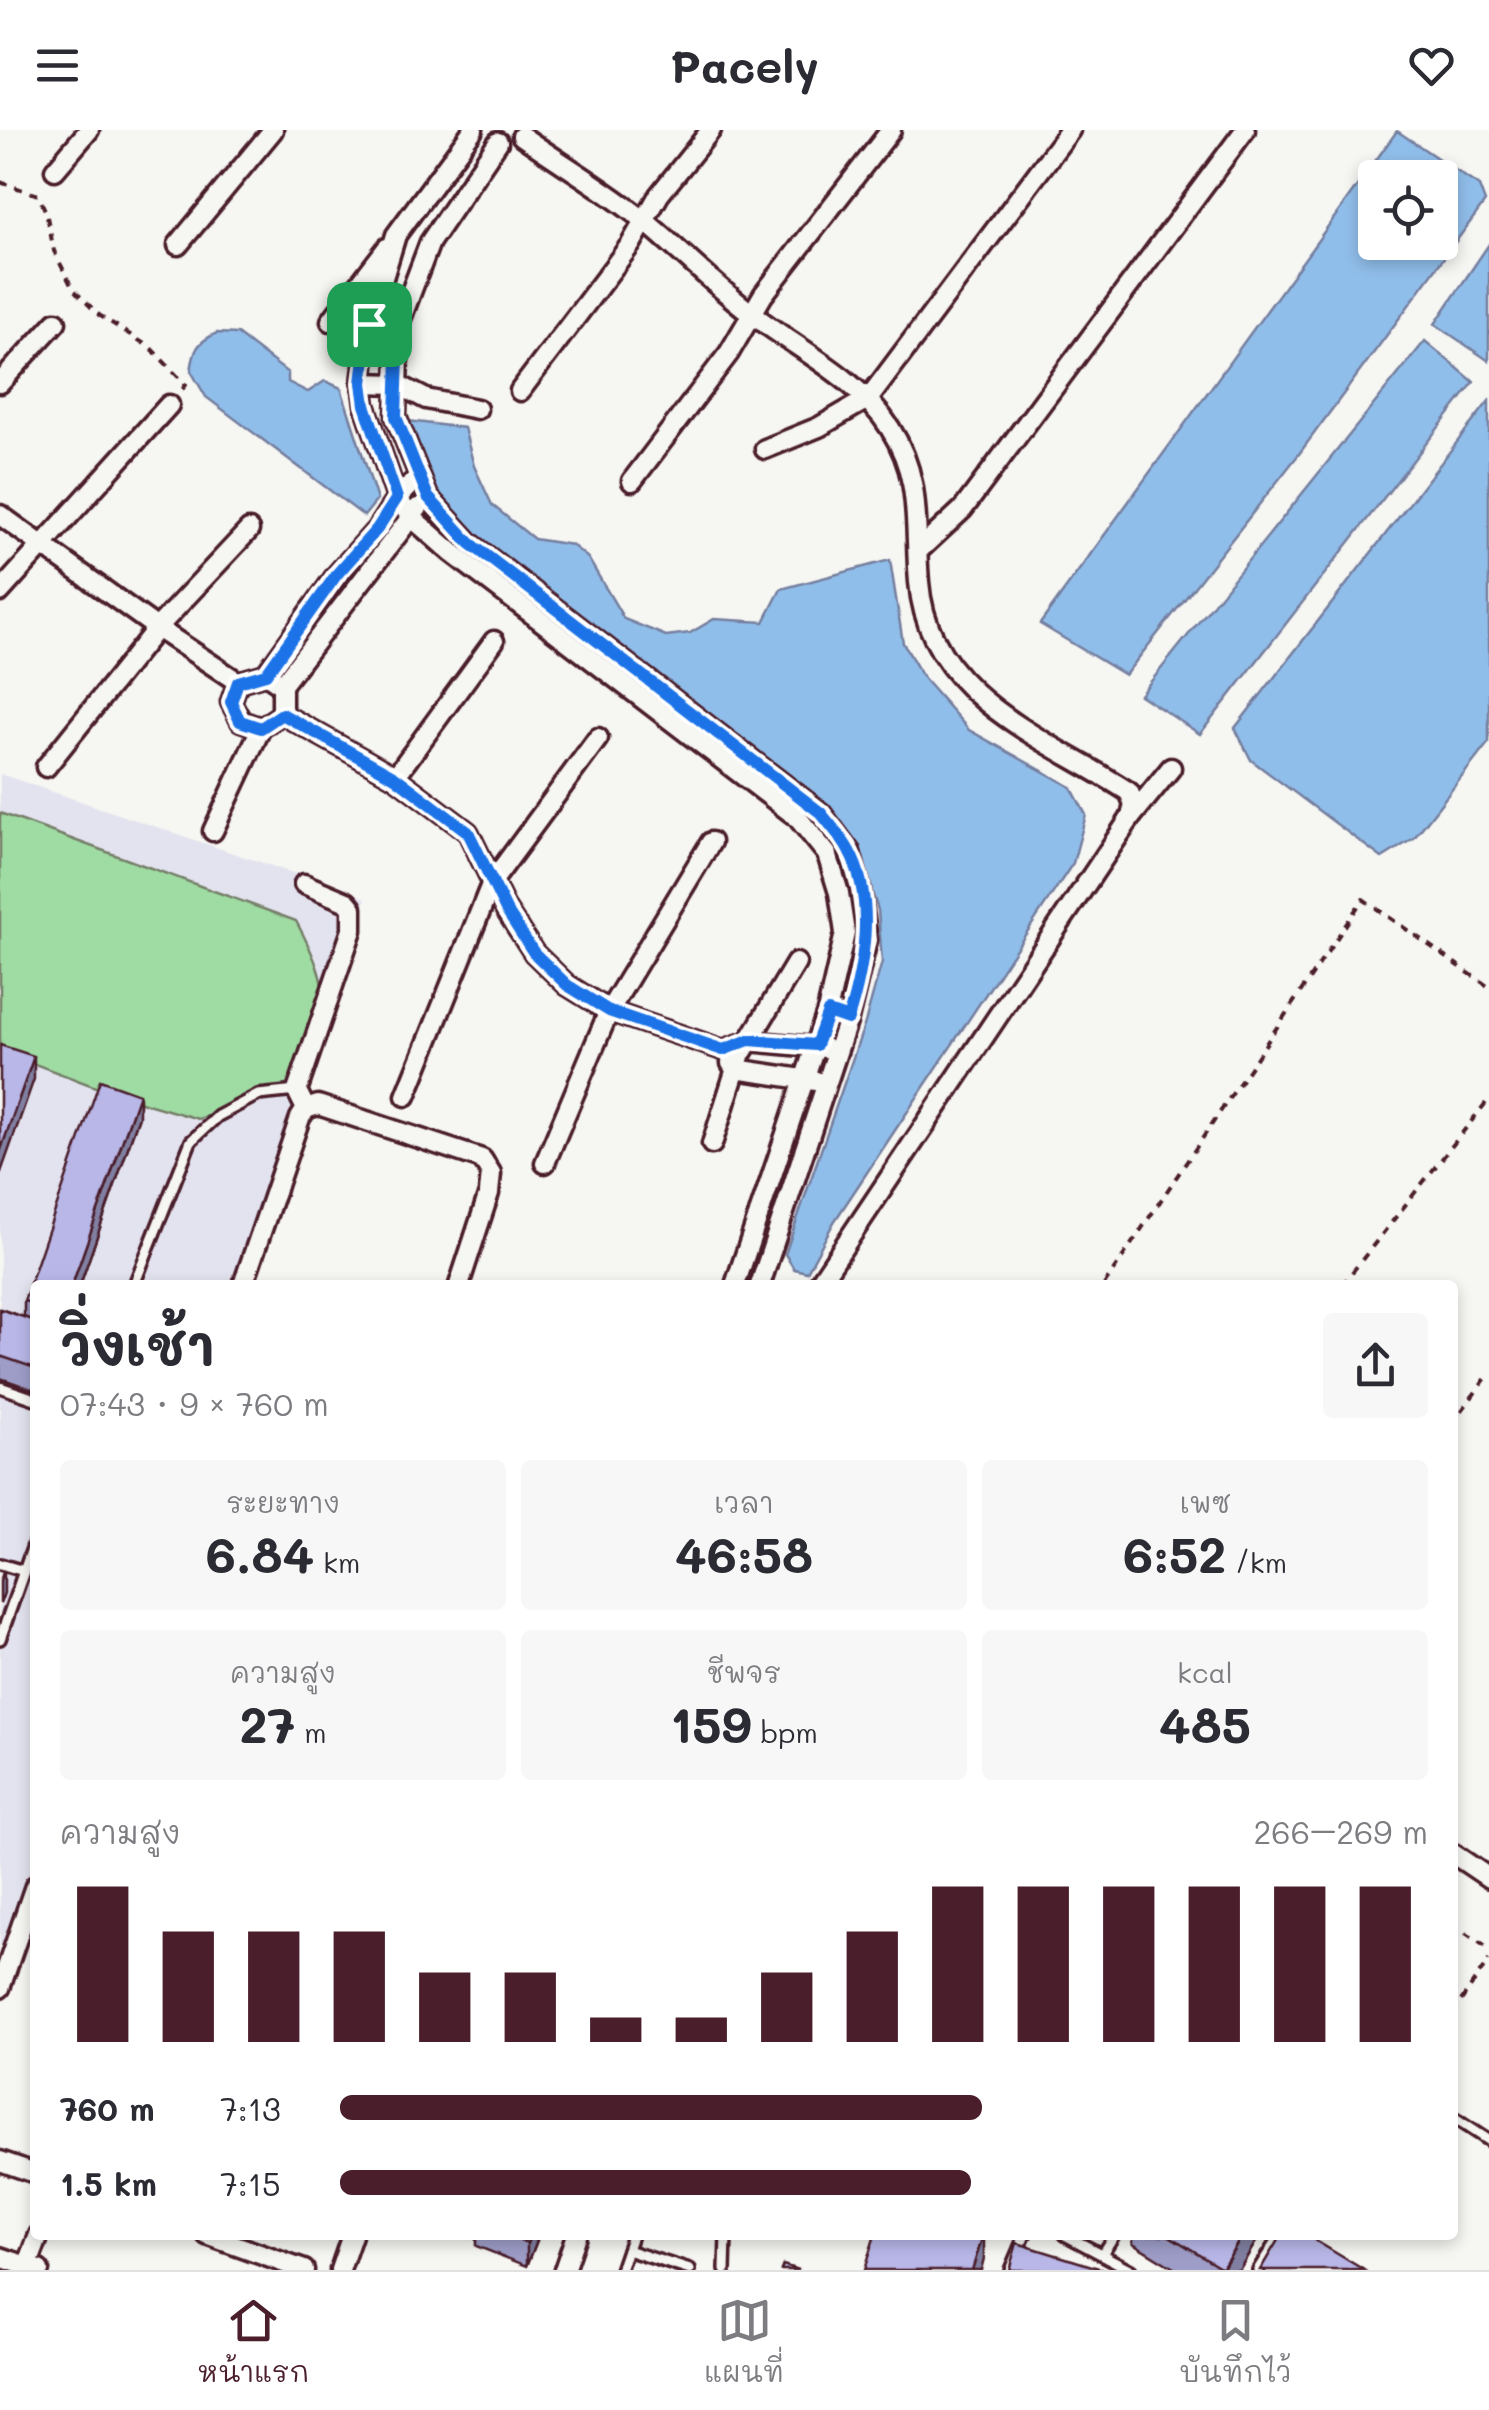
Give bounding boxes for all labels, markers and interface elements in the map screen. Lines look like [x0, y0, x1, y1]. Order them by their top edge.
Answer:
text: Pacely [670, 36, 819, 94]
icon: menu [30, 38, 85, 93]
icon: heart [1404, 38, 1459, 93]
map controls [1358, 160, 1458, 260]
button: locate [1358, 160, 1458, 260]
pin [327, 282, 412, 367]
icon: arrive [342, 297, 397, 352]
text: วิ่งเช้า [60, 1308, 215, 1380]
button: share [1323, 1313, 1428, 1418]
text: 07:43 · 9 × 760 m [60, 1382, 329, 1424]
text: ระยะทาง [226, 1484, 340, 1520]
text: เวลา [714, 1484, 774, 1520]
text: เพซ [1180, 1484, 1230, 1520]
text: 6.84 [206, 1520, 314, 1586]
text: 46:58 [675, 1520, 813, 1586]
text: 6:52 [1123, 1520, 1226, 1586]
text: km [314, 1544, 360, 1580]
text: /km [1226, 1544, 1287, 1580]
text: ความสูง [230, 1654, 336, 1690]
text: ชีพจร [707, 1654, 781, 1690]
text: kcal [1177, 1654, 1233, 1690]
text: 27 [239, 1690, 295, 1756]
text: 159 [670, 1690, 752, 1756]
text: 485 [1159, 1690, 1251, 1756]
text: m [295, 1714, 327, 1750]
text: bpm [752, 1714, 818, 1750]
text: ความสูง [60, 1810, 181, 1852]
text: 266–269 m [1254, 1810, 1428, 1852]
text: 760 m [60, 2087, 155, 2129]
text: 7:13 [220, 2087, 281, 2129]
text: 1.5 km [60, 2162, 157, 2204]
text: 7:15 [220, 2162, 281, 2204]
tab: หน้าแรก [198, 2293, 309, 2389]
tab: แผนที่ [704, 2293, 784, 2389]
tab: บันทึกไว้ [1179, 2293, 1291, 2389]

